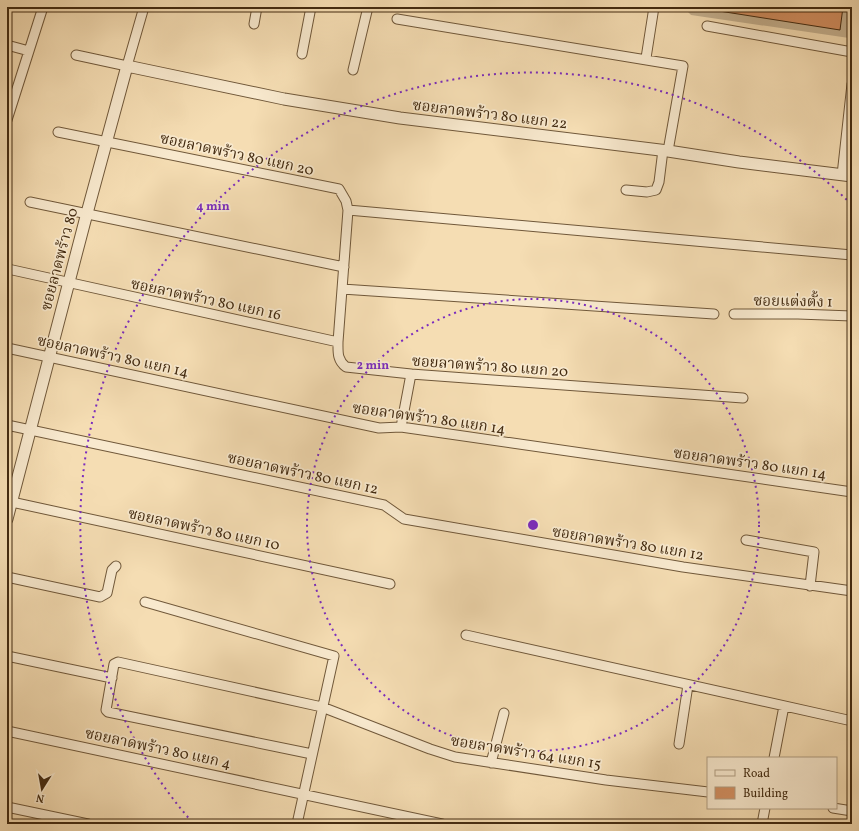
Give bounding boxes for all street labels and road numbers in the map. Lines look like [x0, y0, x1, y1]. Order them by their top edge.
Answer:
street label: ซอยลาดพร้าว 80 แยก 22 [411, 96, 568, 135]
street label: ซอยลาดพร้าว 80 แยก 20 [158, 129, 315, 182]
street label: ซอยลาดพร้าว 80 [37, 206, 84, 313]
street label: ซอยลาดพร้าว 80 แยก 16 [129, 274, 283, 327]
street label: ซอยแต่งตั้ง 1 [753, 289, 833, 314]
street label: ซอยลาดพร้าว 80 แยก 14 [35, 331, 190, 384]
street label: ซอยลาดพร้าว 80 แยก 20 [411, 352, 569, 383]
street label: ซอยลาดพร้าว 80 แยก 14 [351, 398, 507, 441]
street label: ซอยลาดพร้าว 80 แยก 14 [672, 443, 828, 486]
street label: ซอยลาดพร้าว 80 แยก 12 [225, 448, 380, 501]
street label: ซอยลาดพร้าว 80 แยก 10 [126, 504, 281, 557]
street label: ซอยลาดพร้าว 80 แยก 12 [550, 522, 705, 567]
street label: ซอยลาดพร้าว 80 แยก 4 [83, 724, 233, 775]
street label: ซอยลาดพร้าว 64 แยก 15 [449, 731, 603, 776]

